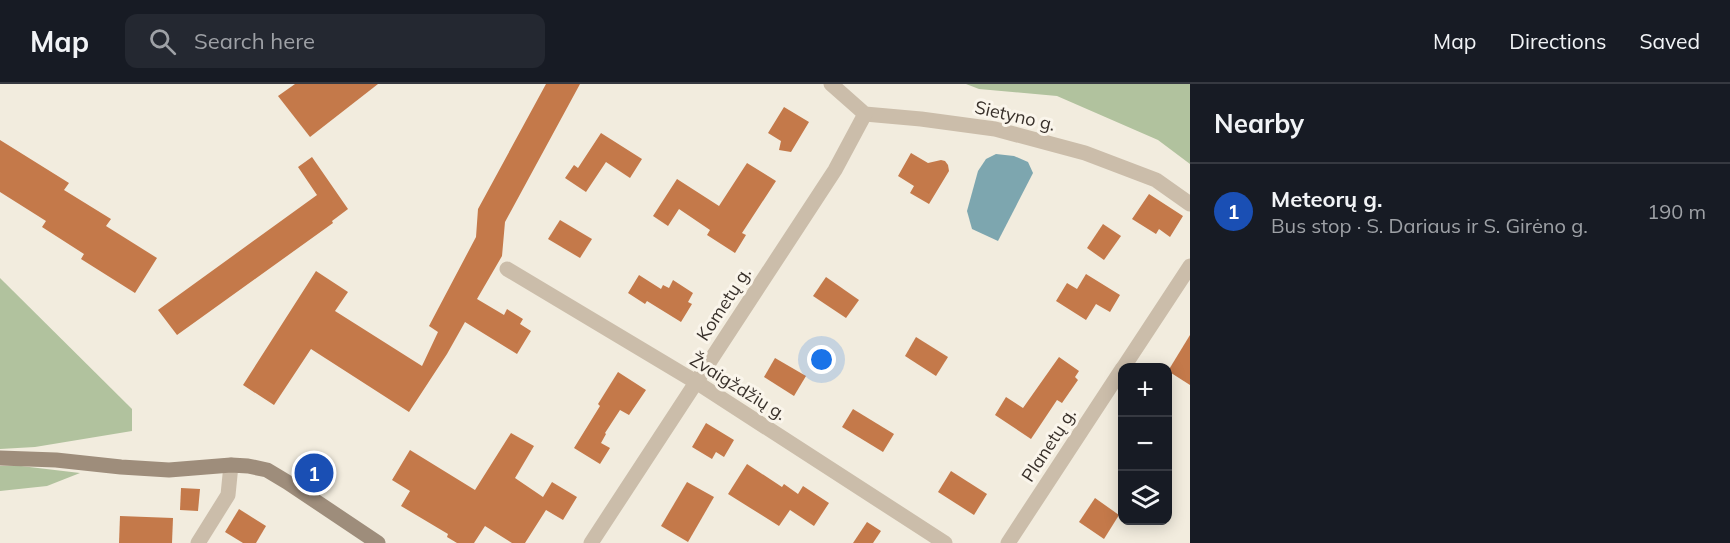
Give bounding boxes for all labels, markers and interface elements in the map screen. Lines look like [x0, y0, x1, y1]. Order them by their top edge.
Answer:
search box [125, 14, 545, 68]
text: Map [30, 24, 89, 59]
icon: search [146, 25, 179, 58]
text: Search here [194, 27, 315, 55]
text: Map [1433, 28, 1476, 54]
text: Directions [1509, 28, 1606, 54]
text: Saved [1639, 28, 1700, 54]
street label: Sietyno g. [973, 95, 1058, 136]
text: Nearby [1214, 107, 1304, 140]
text: Meteorų g. [1271, 185, 1382, 213]
text: 1 [1228, 199, 1240, 224]
text: 190 m [1647, 199, 1706, 224]
text: Bus stop · S. Dariaus ir S. Girėno g. [1271, 213, 1588, 238]
street label: Kometų g. [691, 262, 756, 345]
your location [807, 345, 836, 374]
street label: Žvaigždžių g. [686, 348, 791, 425]
map controls [1118, 363, 1172, 525]
button: + [1118, 363, 1172, 417]
street label: Planetų g. [1016, 403, 1081, 486]
button: − [1118, 417, 1172, 471]
pin: 1 [294, 450, 334, 496]
button: layers [1118, 471, 1172, 525]

